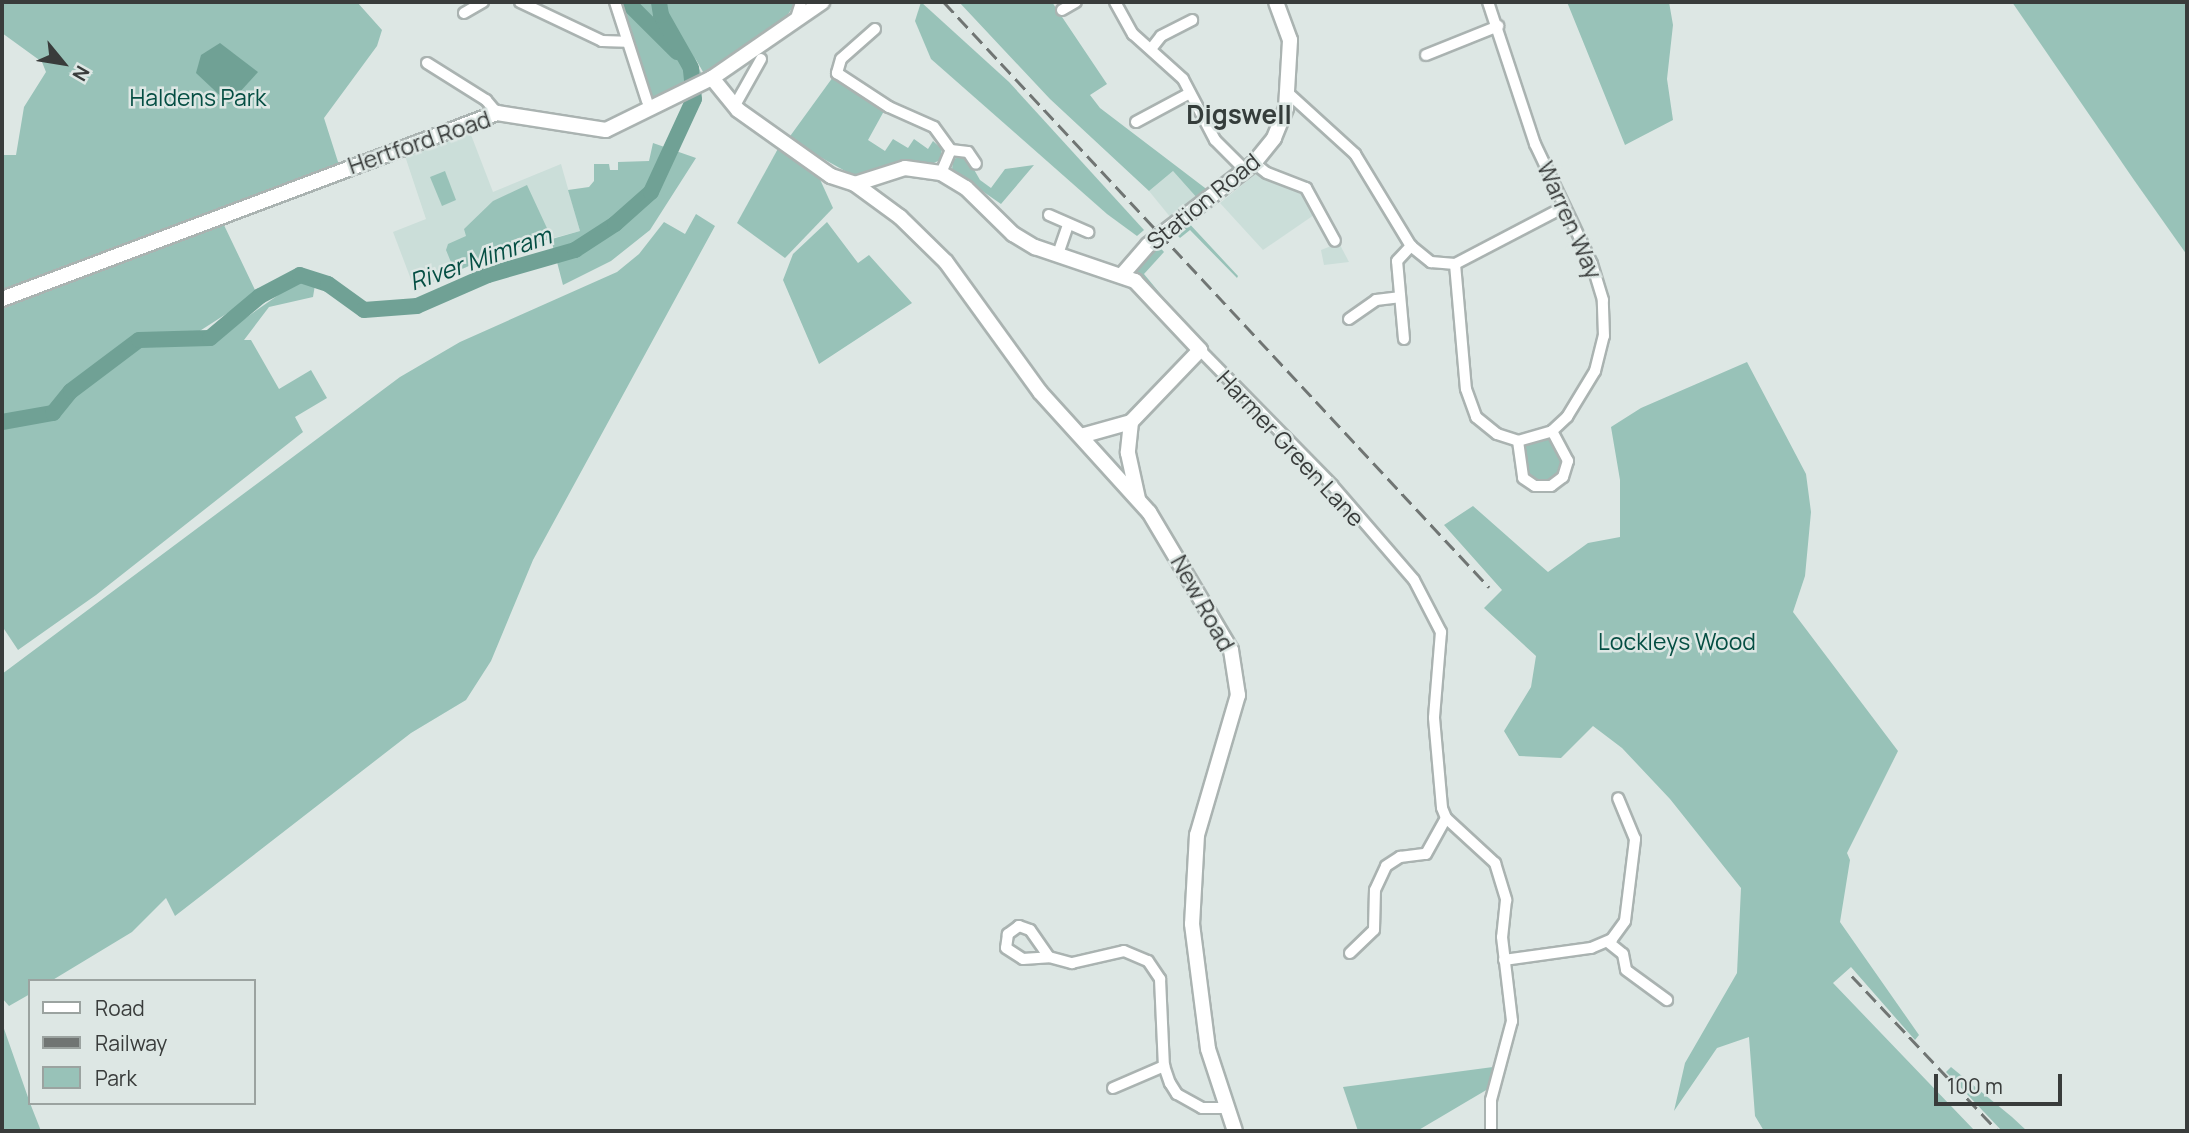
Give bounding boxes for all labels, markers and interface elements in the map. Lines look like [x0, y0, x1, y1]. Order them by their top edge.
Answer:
north arrow [28, 28, 98, 98]
text: N [67, 61, 96, 86]
park label: Haldens Park [130, 83, 266, 111]
district label: Digswell [1186, 99, 1292, 131]
street label: Hertford Road [344, 105, 494, 179]
street label: Station Road [1141, 147, 1265, 255]
street label: Warren Way [1532, 157, 1608, 283]
water label: River Mimram [405, 220, 555, 296]
street label: Harmer Green Lane [1212, 364, 1370, 532]
street label: New Road [1165, 550, 1241, 656]
park label: Lockleys Wood [1598, 627, 1756, 655]
legend [28, 979, 256, 1105]
text: Road [95, 994, 145, 1022]
text: Railway [95, 1029, 167, 1057]
scale bar [1937, 1060, 2065, 1104]
text: Park [95, 1064, 137, 1092]
text: 100 m [1947, 1072, 2003, 1100]

